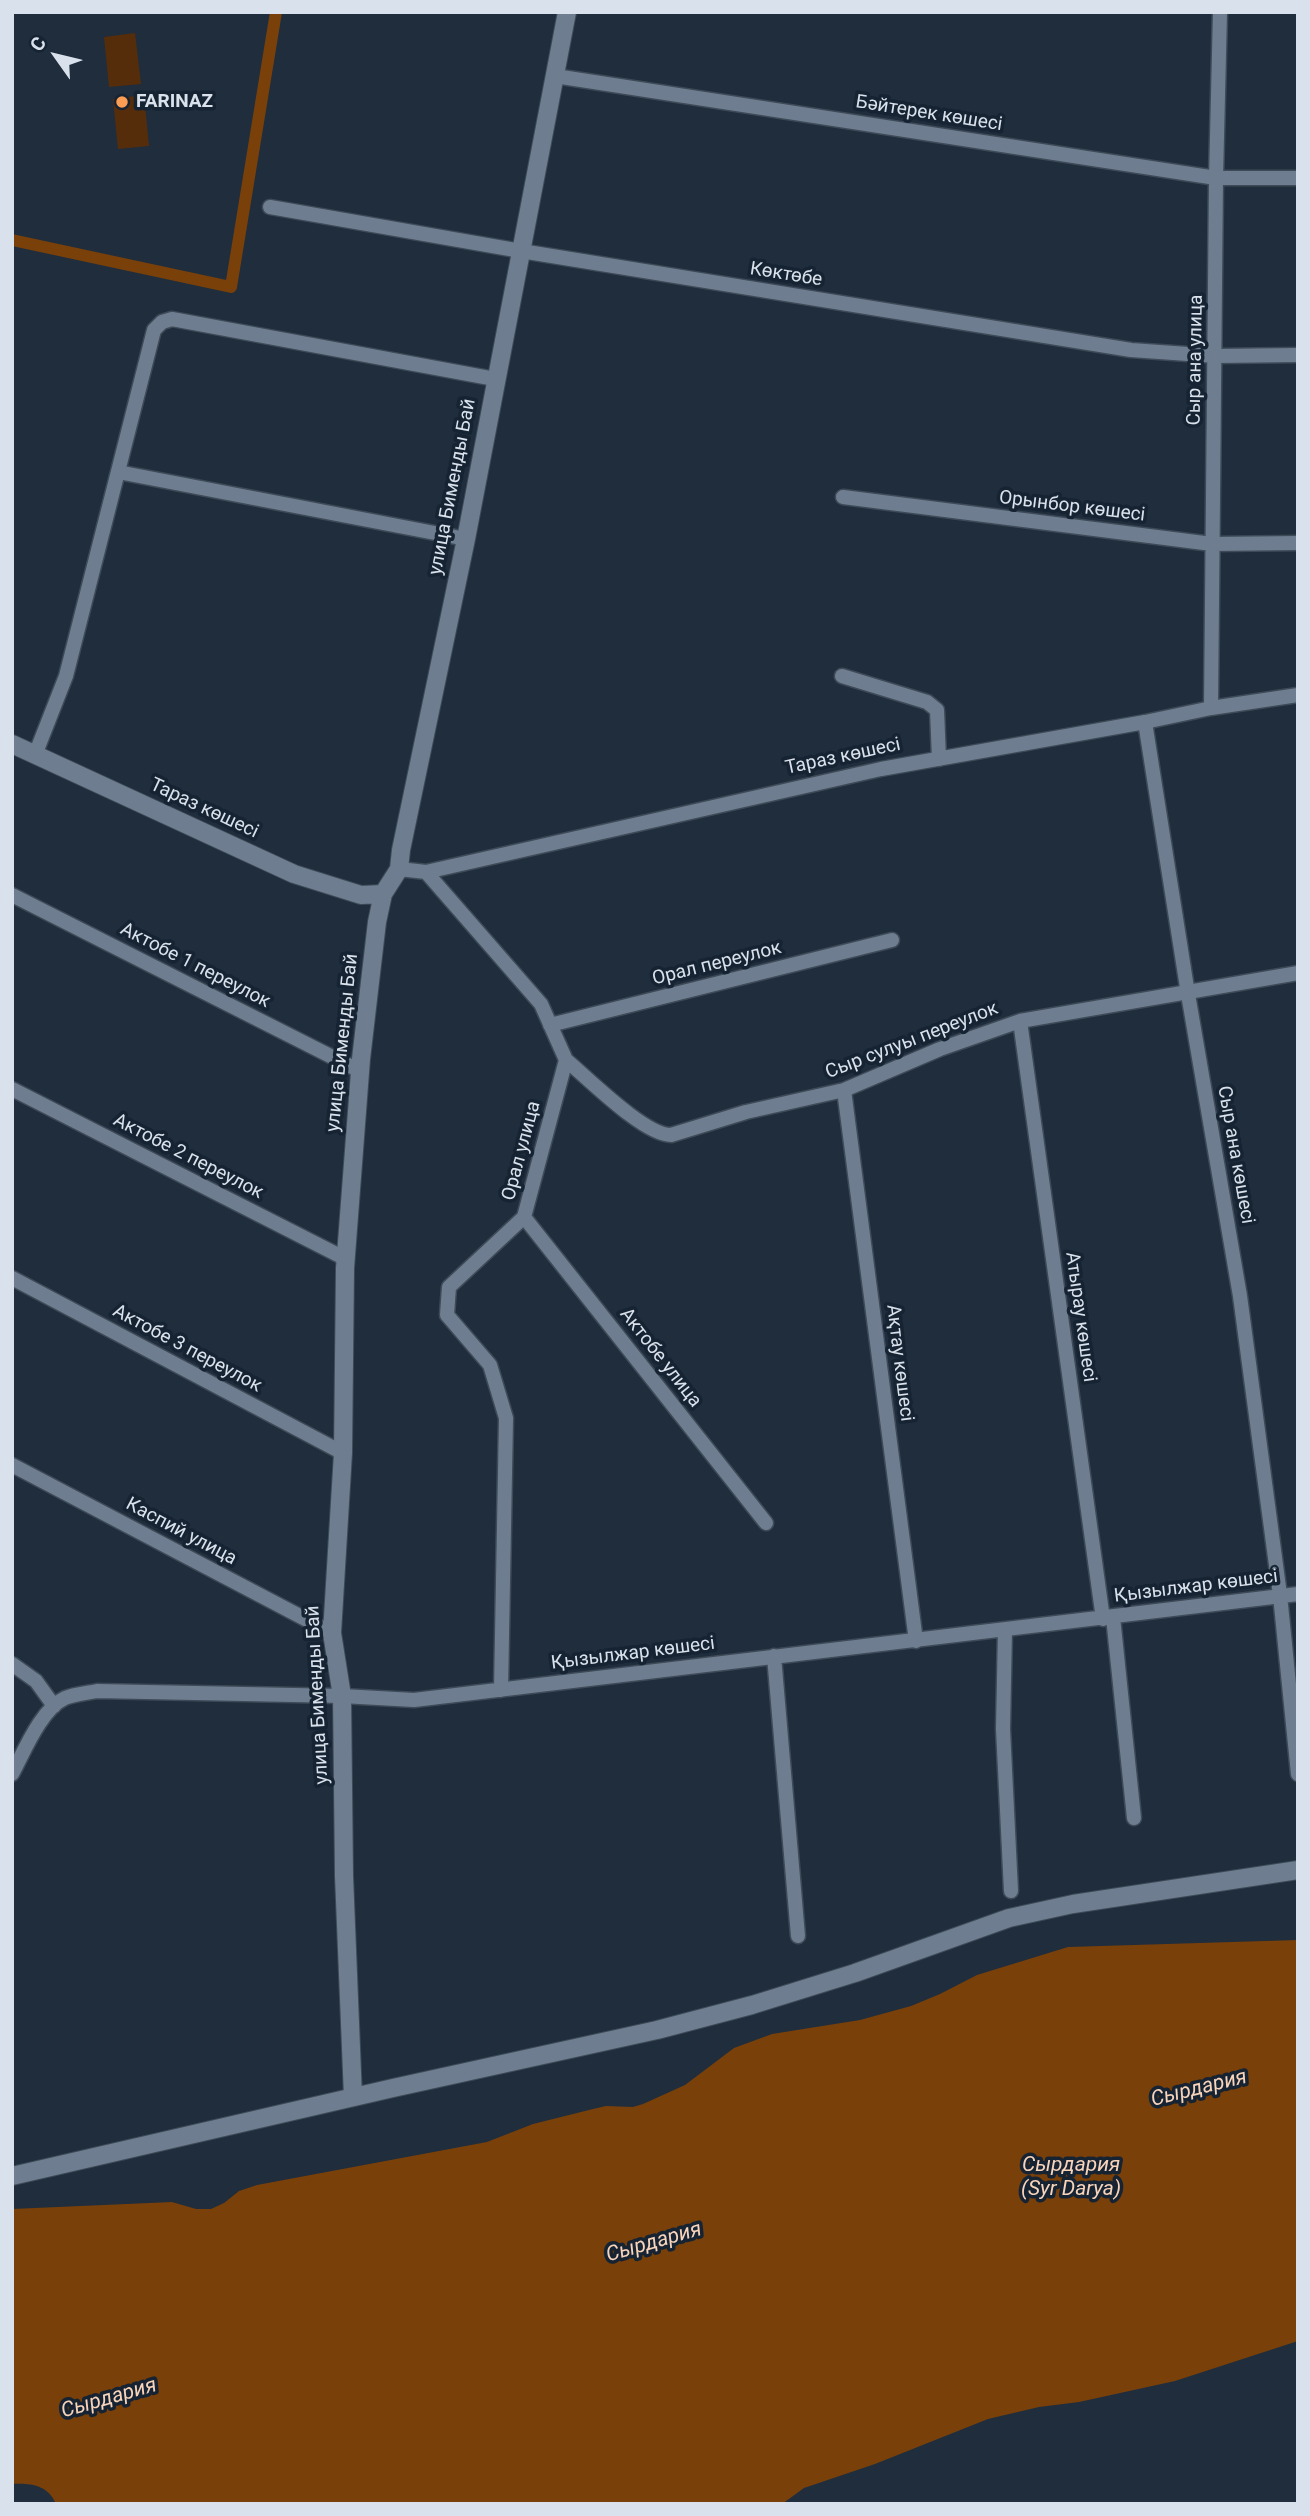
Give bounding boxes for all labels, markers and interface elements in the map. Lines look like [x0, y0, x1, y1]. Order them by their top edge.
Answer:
north arrow [21, 21, 91, 91]
text: С [25, 32, 51, 56]
place label: FARINAZ [136, 91, 213, 113]
street label: Бәйтерек көшесі [854, 91, 1004, 137]
marker: FARINAZ [114, 94, 130, 110]
street label: Көктөбе [748, 258, 824, 292]
street label: Сыр ана улица [1183, 294, 1209, 426]
street label: улица Бименды Бай [425, 397, 481, 577]
street label: Орынбор көшесі [998, 487, 1146, 527]
street label: Тараз көшесі [783, 734, 903, 780]
street label: Тараз көшесі [146, 774, 262, 844]
street label: Актобе 1 переулок [116, 918, 274, 1014]
street label: Орал переулок [650, 937, 784, 991]
street label: улица Бименды Бай [322, 953, 364, 1133]
street label: Сыр сулуы переулок [823, 998, 1001, 1084]
street label: Сыр ана көшесі [1212, 1084, 1258, 1226]
street label: Орал улица [498, 1099, 546, 1203]
street label: Актобе 2 переулок [109, 1109, 267, 1205]
street label: Атырау көшесі [1060, 1250, 1100, 1384]
street label: Актобе 3 переулок [109, 1300, 265, 1398]
street label: Ақтау көшесі [881, 1303, 917, 1423]
street label: Актобе улица [614, 1304, 706, 1412]
street label: Каспий улица [122, 1493, 240, 1571]
street label: Қызылжар көшесі [1113, 1566, 1279, 1608]
street label: улица Бименды Бай [302, 1605, 334, 1785]
street label: Қызылжар көшесі [550, 1633, 716, 1675]
water label: Сырдария [1148, 2065, 1250, 2113]
water label: Сырдария (Syr Darya) [1021, 2153, 1121, 2203]
water label: Сырдария [603, 2217, 705, 2269]
water label: Сырдария [58, 2373, 160, 2425]

